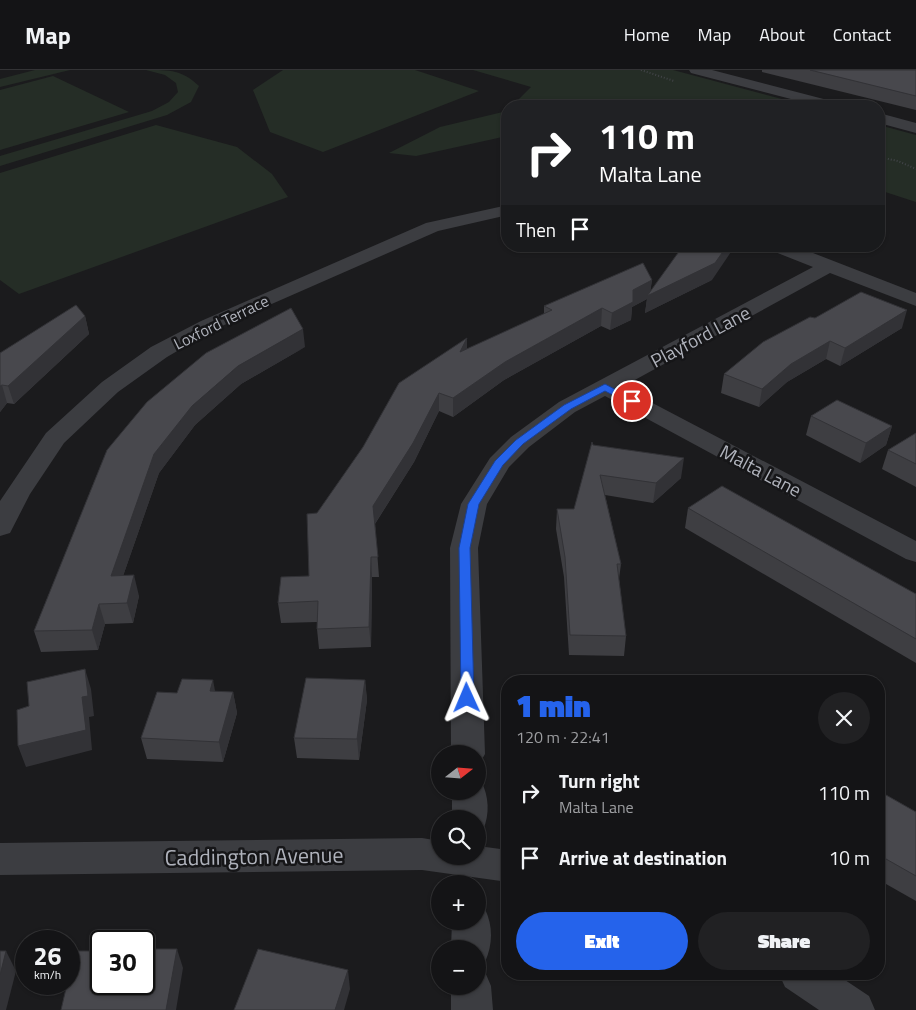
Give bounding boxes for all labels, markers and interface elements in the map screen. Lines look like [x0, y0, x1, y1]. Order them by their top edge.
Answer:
text: Map [25, 17, 71, 53]
text: Home [624, 21, 670, 48]
text: Map [698, 21, 731, 48]
text: About [759, 21, 805, 48]
text: Contact [833, 21, 891, 48]
text: 110 m [599, 109, 695, 163]
icon: right [516, 120, 581, 185]
text: Malta Lane [599, 157, 702, 191]
text: Then [516, 215, 556, 244]
icon: arrive [566, 215, 594, 243]
street label: Loxford Terrace [169, 289, 273, 355]
street label: Playford Lane [645, 298, 755, 374]
pin [611, 380, 653, 422]
icon: arrive [618, 387, 646, 415]
street label: Malta Lane [715, 436, 807, 504]
position arrow [440, 671, 492, 723]
text: 1 min [516, 683, 591, 729]
button: close [818, 692, 870, 744]
text: 120 m · 22:41 [516, 725, 610, 749]
north arrow [431, 745, 486, 800]
map controls [431, 745, 486, 995]
text: Turn right [559, 766, 640, 795]
text: 110 m [818, 778, 870, 807]
icon: right [516, 779, 544, 807]
text: Malta Lane [559, 795, 634, 819]
button: search [431, 810, 486, 865]
street label: Caddington Avenue [164, 837, 344, 875]
text: Arrive at destination [559, 843, 727, 872]
text: 10 m [829, 843, 870, 872]
icon: arrive [516, 844, 544, 872]
button: + [431, 875, 486, 930]
button: Exit [516, 912, 688, 970]
button: Share [698, 912, 870, 970]
speed limit sign: 30 [90, 930, 155, 995]
text: 26 [33, 937, 62, 975]
button: − [431, 940, 486, 995]
text: km/h [34, 965, 61, 984]

